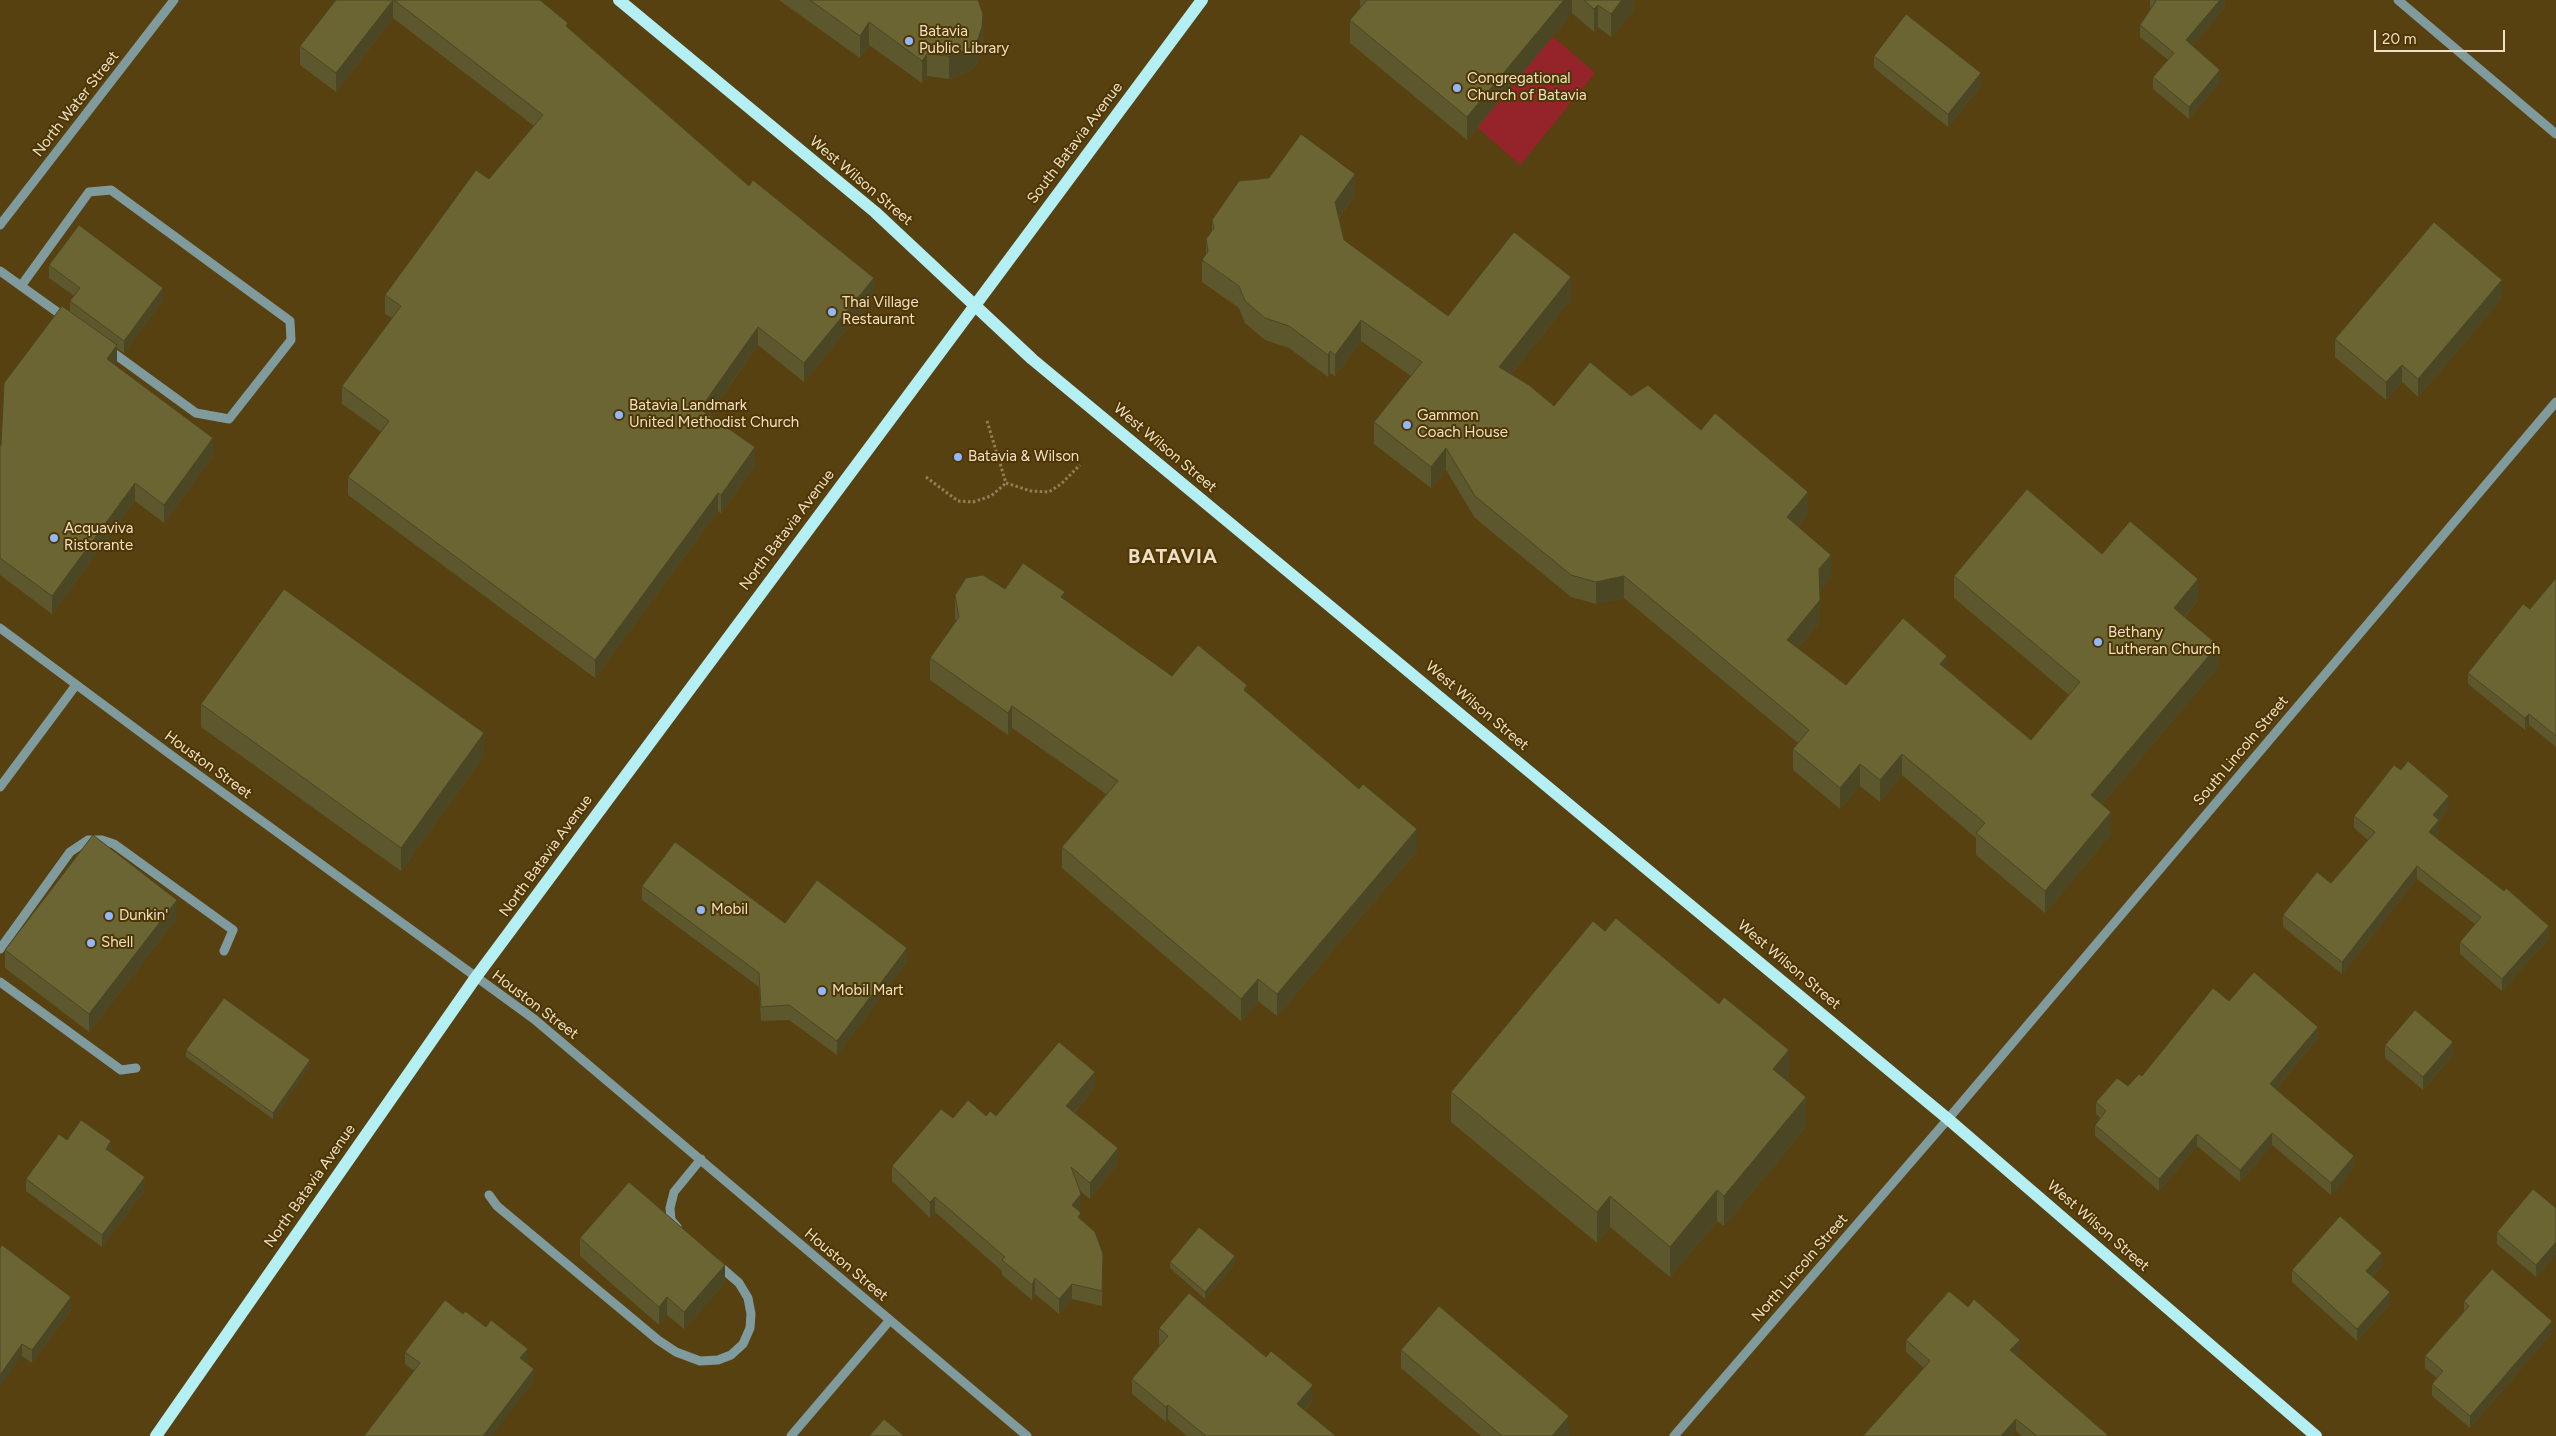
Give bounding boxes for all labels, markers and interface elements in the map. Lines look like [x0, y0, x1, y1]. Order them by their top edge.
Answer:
scale bar [2376, 20, 2507, 52]
place label: Batavia Public Library [919, 23, 1009, 58]
text: 20 m [2382, 30, 2416, 48]
marker: Batavia Public Library [903, 35, 915, 47]
street label: North Water Street [29, 48, 123, 160]
place label: Congregational Church of Batavia [1467, 70, 1587, 105]
street label: South Batavia Avenue [1023, 79, 1127, 207]
marker: Congregational Church of Batavia [1451, 82, 1463, 94]
street label: West Wilson Street [806, 133, 916, 229]
place label: Thai Village Restaurant [842, 294, 919, 329]
marker: Thai Village Restaurant [826, 306, 838, 318]
place label: Batavia Landmark United Methodist Church [629, 397, 799, 432]
street label: West Wilson Street [1110, 400, 1220, 496]
place label: Gammon Coach House [1417, 407, 1508, 442]
marker: Batavia Landmark United Methodist Church [613, 409, 625, 421]
marker: Gammon Coach House [1401, 419, 1413, 431]
place label: Batavia & Wilson [968, 448, 1079, 466]
marker: Batavia & Wilson [952, 451, 964, 463]
street label: North Batavia Avenue [736, 466, 838, 594]
place label: Acquaviva Ristorante [64, 520, 133, 555]
marker: Acquaviva Ristorante [48, 532, 60, 544]
district label: BATAVIA [1127, 545, 1219, 569]
place label: Bethany Lutheran Church [2108, 624, 2220, 659]
marker: Bethany Lutheran Church [2092, 636, 2104, 648]
street label: West Wilson Street [1422, 658, 1532, 754]
street label: South Lincoln Street [2190, 692, 2292, 810]
street label: Houston Street [161, 727, 255, 803]
street label: North Batavia Avenue [496, 791, 596, 921]
place label: Mobil [711, 901, 748, 919]
marker: Mobil [695, 904, 707, 916]
place label: Dunkin' [119, 907, 168, 925]
marker: Dunkin' [103, 910, 115, 922]
street label: West Wilson Street [1734, 917, 1844, 1013]
place label: Shell [101, 934, 133, 952]
marker: Shell [85, 937, 97, 949]
street label: Houston Street [488, 967, 582, 1043]
place label: Mobil Mart [832, 982, 904, 1000]
marker: Mobil Mart [816, 985, 828, 997]
street label: North Batavia Avenue [261, 1121, 359, 1251]
street label: West Wilson Street [2043, 1177, 2153, 1275]
street label: North Lincoln Street [1748, 1210, 1852, 1326]
street label: Houston Street [800, 1225, 892, 1305]

